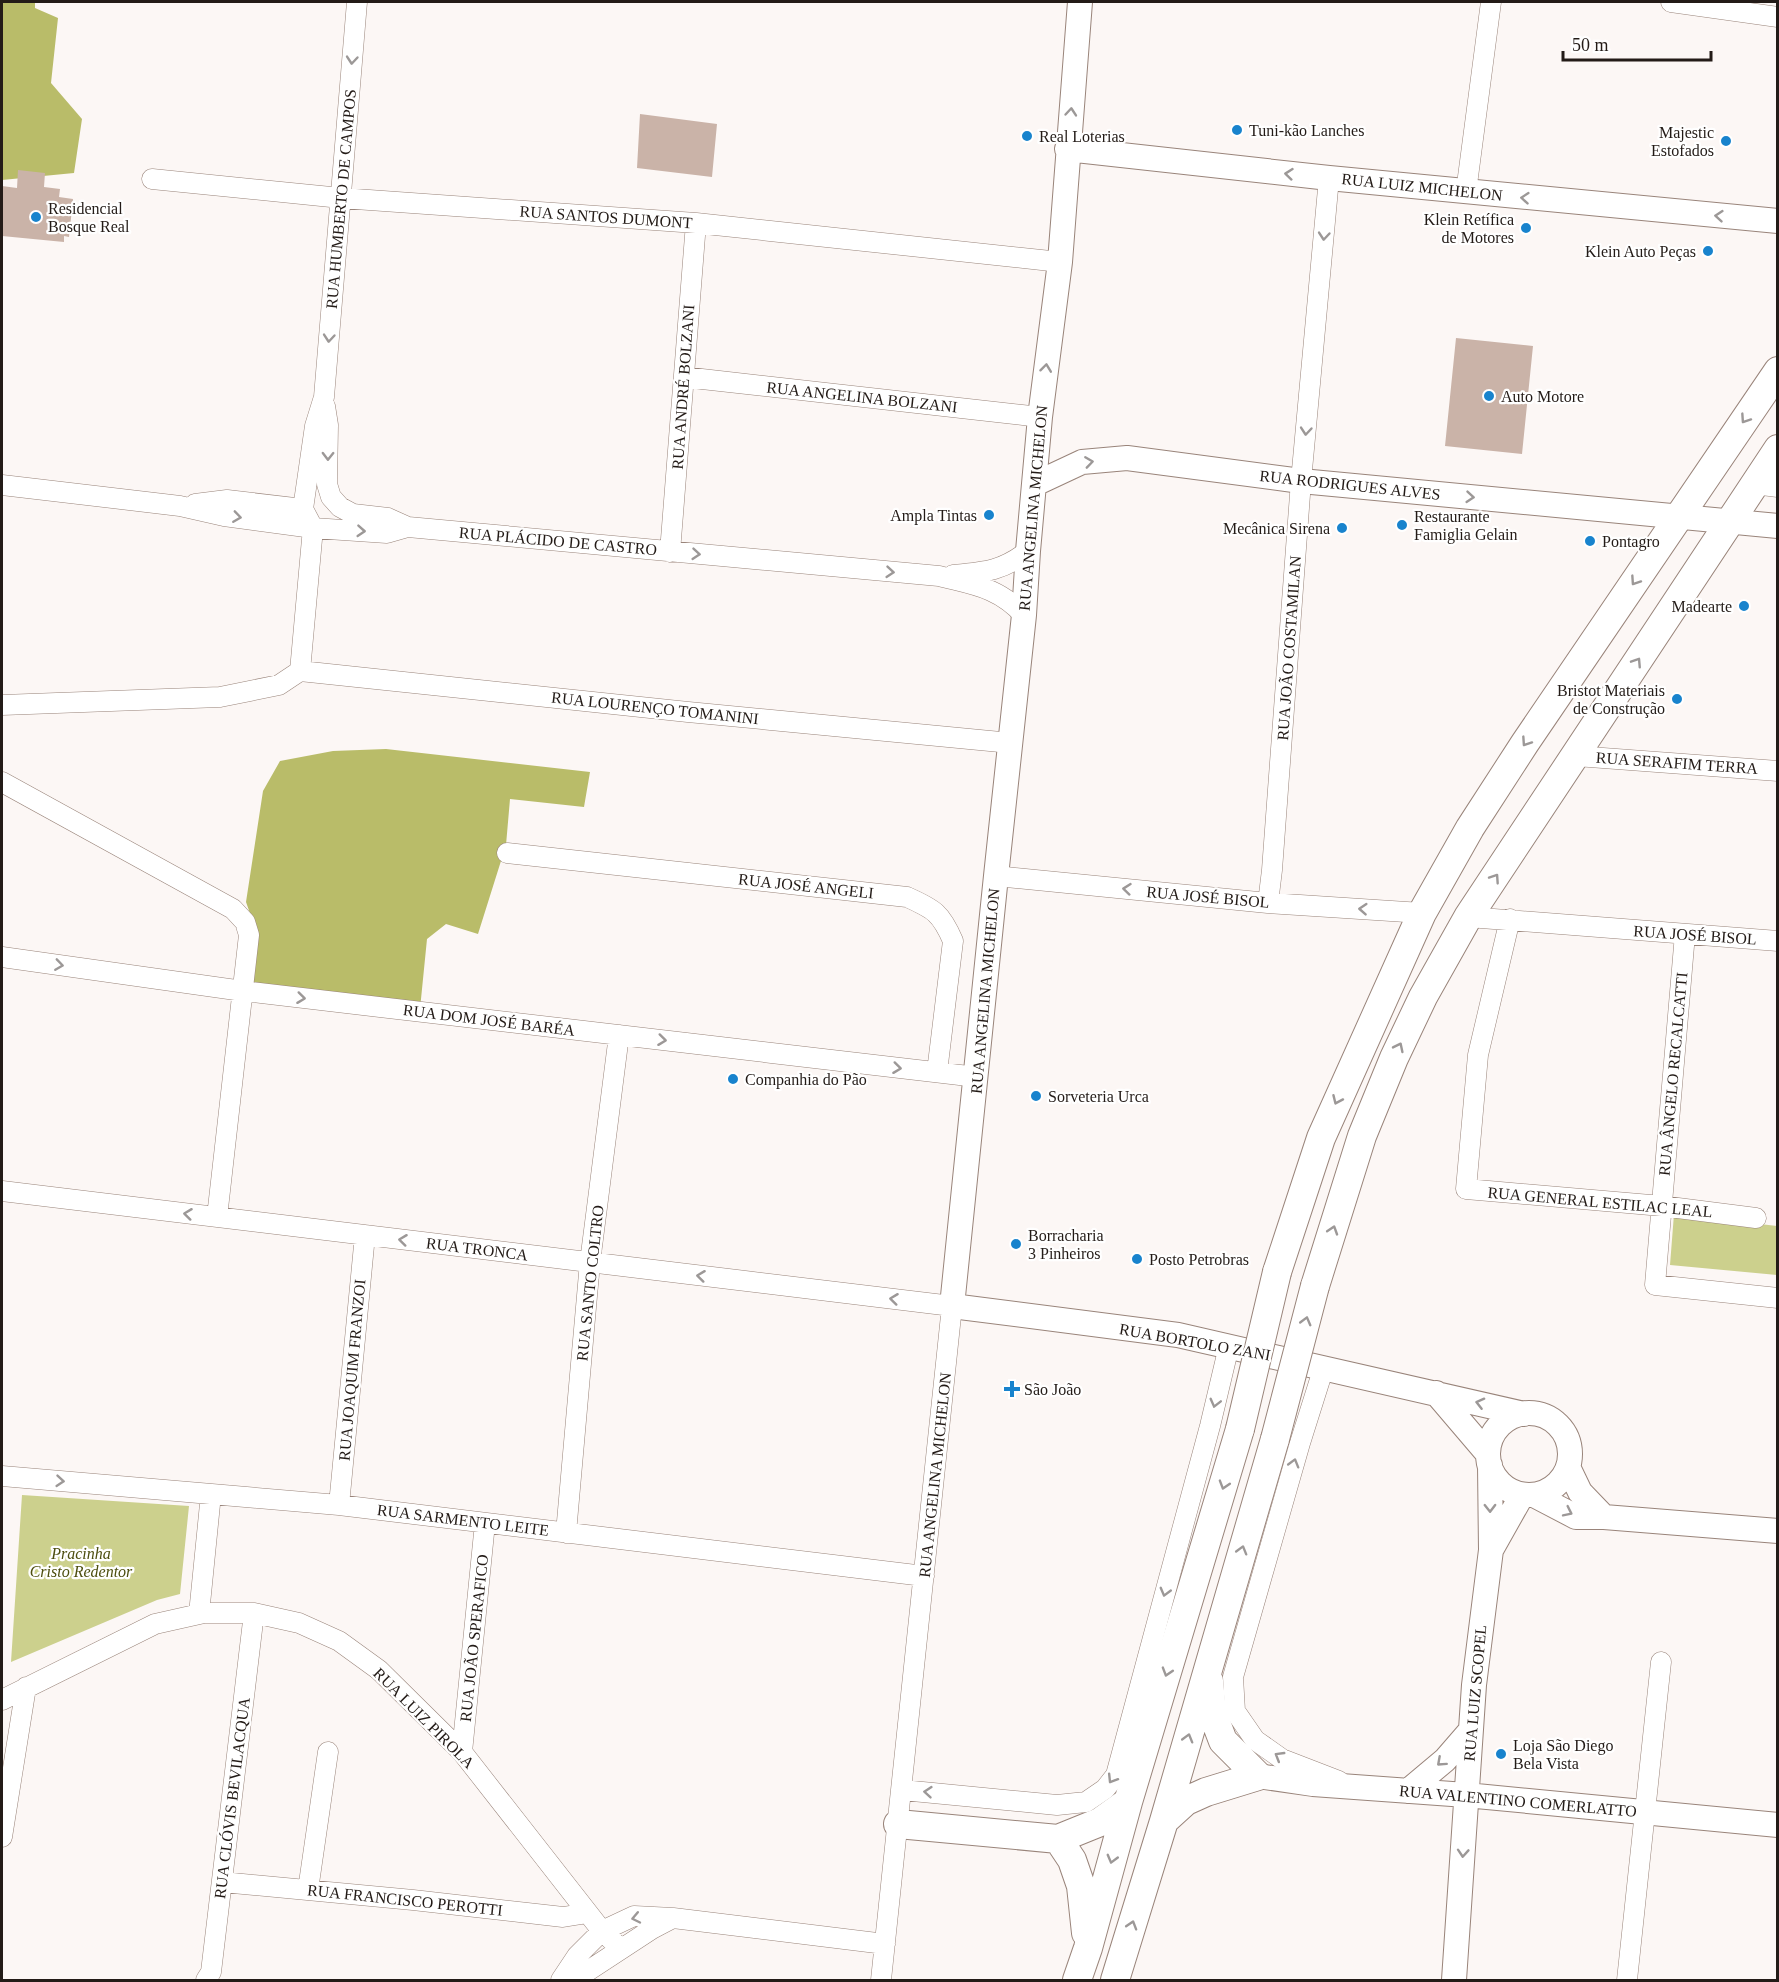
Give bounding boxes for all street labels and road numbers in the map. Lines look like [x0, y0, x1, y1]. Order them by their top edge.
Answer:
street label: RUA HUMBERTO DE CAMPOS [323, 88, 359, 310]
street label: RUA LUIZ MICHELON [1341, 170, 1504, 204]
street label: RUA SANTOS DUMONT [519, 202, 693, 232]
street label: RUA ANDRÉ BOLZANI [668, 304, 697, 470]
street label: RUA ANGELINA BOLZANI [766, 379, 958, 415]
street label: RUA ANGELINA MICHELON [1016, 404, 1050, 611]
street label: RUA RODRIGUES ALVES [1259, 467, 1441, 503]
street label: RUA PLÁCIDO DE CASTRO [458, 523, 658, 558]
street label: RUA JOÃO COSTAMILAN [1274, 554, 1304, 741]
street label: RUA LOURENÇO TOMANINI [550, 689, 759, 728]
street label: RUA SERAFIM TERRA [1595, 749, 1759, 777]
street label: RUA JOSÉ ANGELI [737, 869, 875, 902]
street label: RUA JOSÉ BISOL [1146, 882, 1270, 911]
street label: RUA ANGELINA MICHELON [968, 887, 1002, 1094]
street label: RUA JOSÉ BISOL [1633, 921, 1757, 948]
street label: RUA ÂNGELO RECALCATTI [1655, 971, 1690, 1177]
street label: RUA DOM JOSÉ BARÉA [402, 1000, 576, 1039]
street label: RUA GENERAL ESTILAC LEAL [1487, 1184, 1713, 1220]
street label: RUA SANTO COLTRO [573, 1204, 607, 1362]
street label: RUA TRONCA [425, 1234, 529, 1264]
street label: RUA JOAQUIM FRANZOI [336, 1278, 368, 1462]
street label: RUA BORTOLO ZANI [1118, 1320, 1272, 1364]
street label: RUA ANGELINA MICHELON [916, 1371, 954, 1578]
street label: RUA SARMENTO LEITE [376, 1501, 550, 1539]
street label: RUA JOÃO SPERAFICO [457, 1554, 491, 1722]
street label: RUA LUIZ SCOPEL [1461, 1624, 1489, 1762]
street label: RUA LUIZ PIROLA [370, 1664, 478, 1772]
street label: RUA CLÓVIS BEVILACQUA [210, 1696, 253, 1900]
street label: RUA VALENTINO COMERLATTO [1399, 1782, 1637, 1820]
street label: RUA FRANCISCO PEROTTI [306, 1881, 504, 1919]

